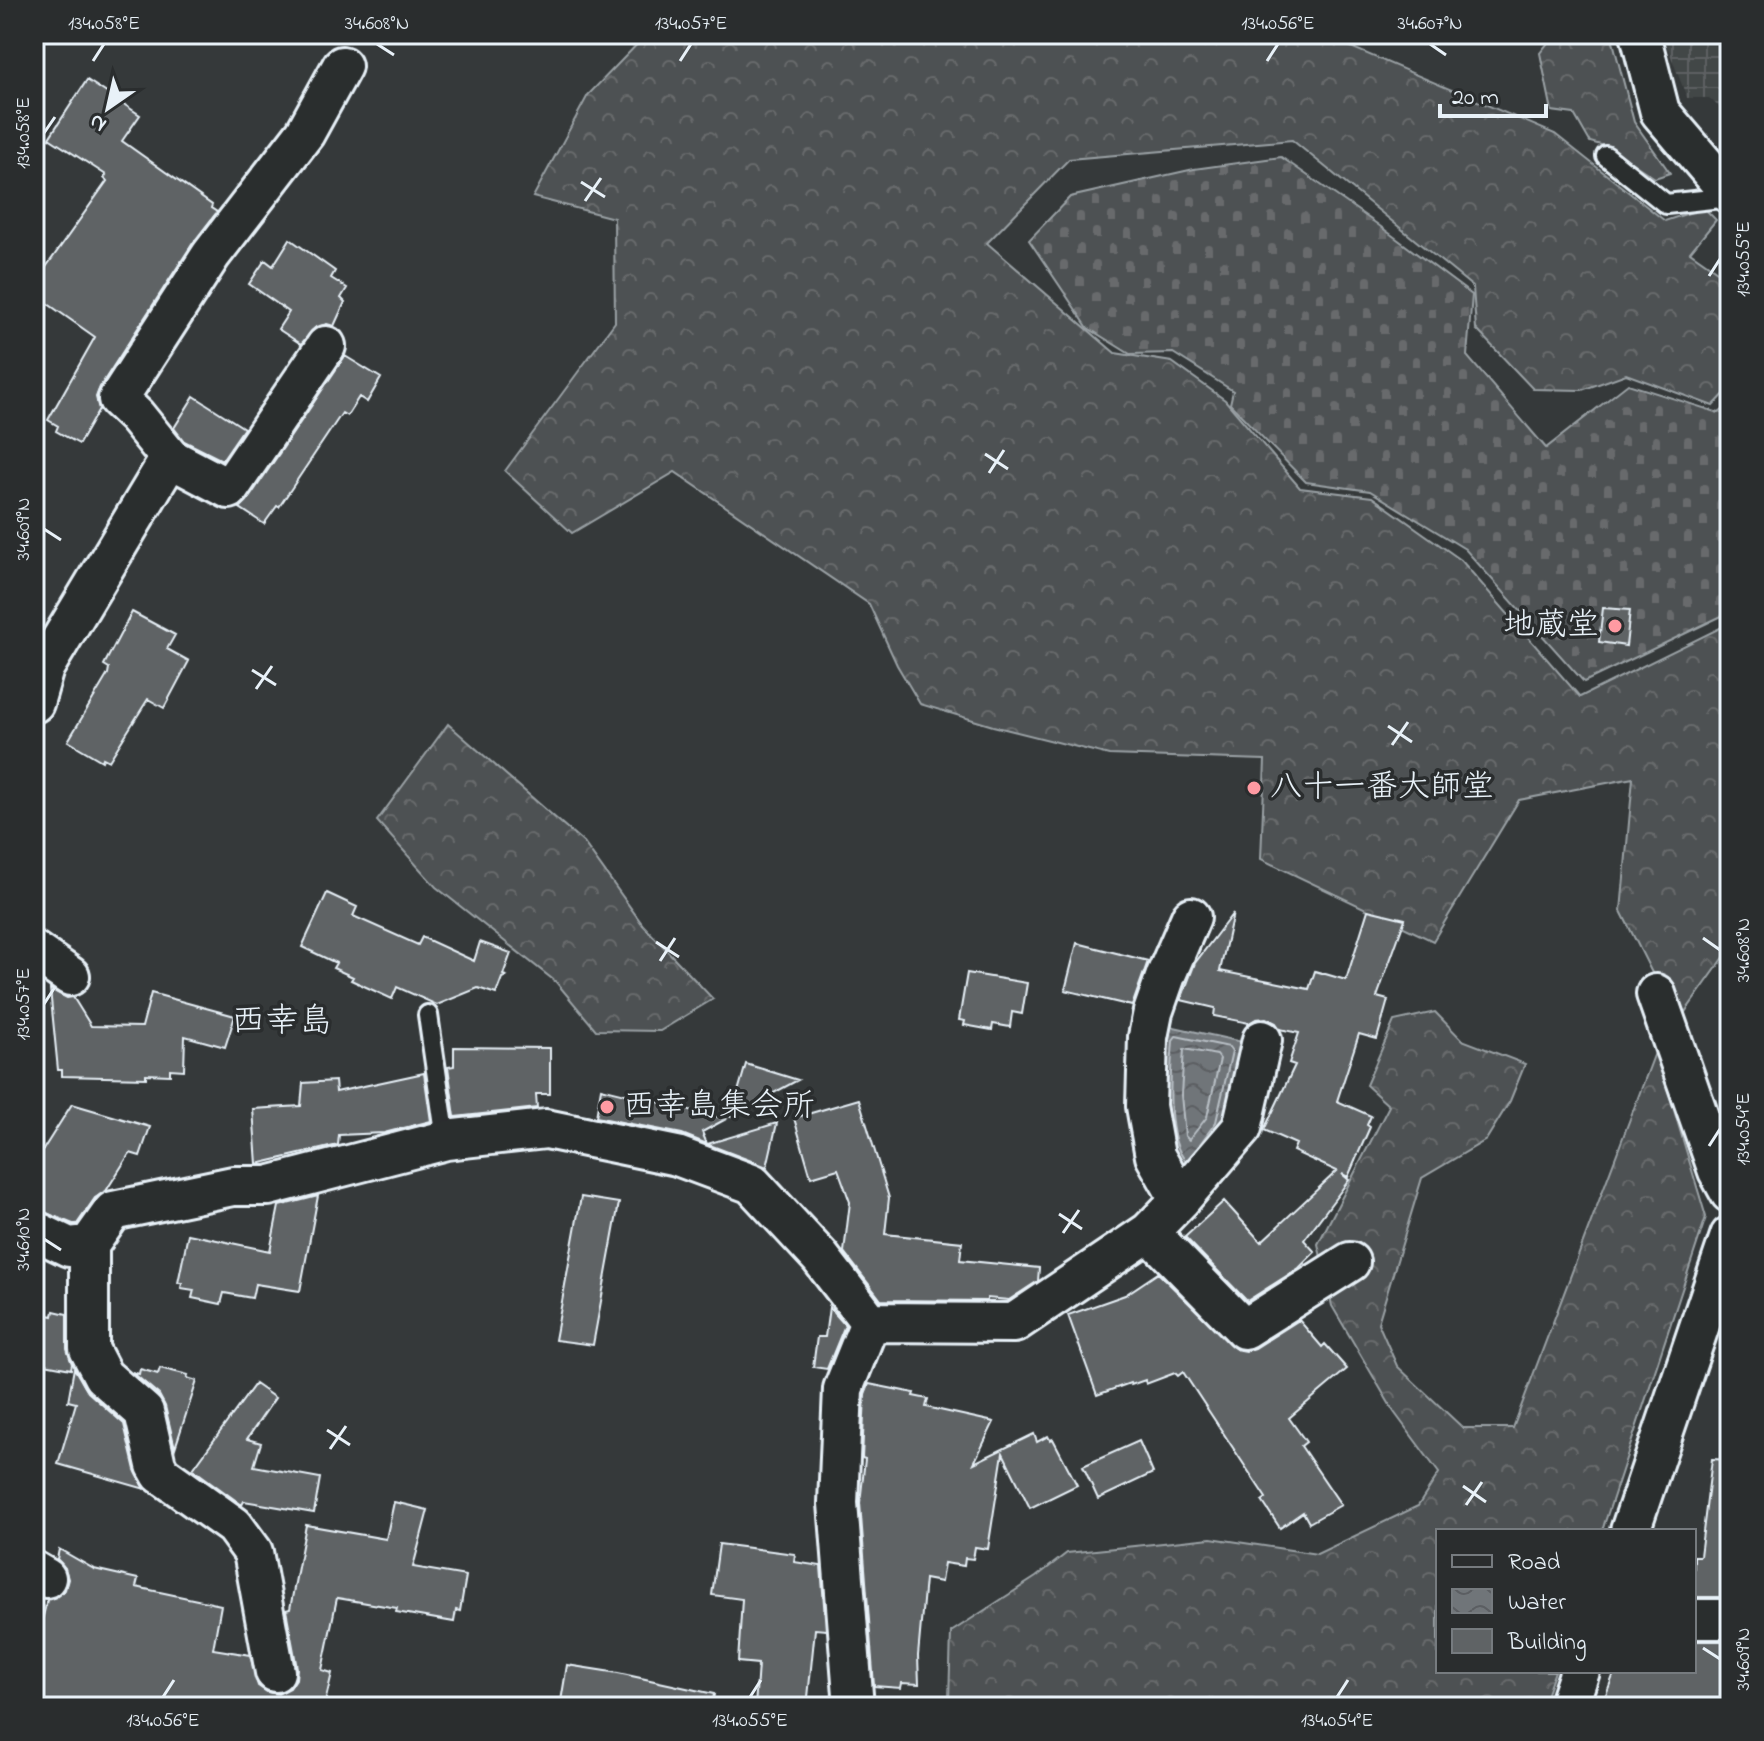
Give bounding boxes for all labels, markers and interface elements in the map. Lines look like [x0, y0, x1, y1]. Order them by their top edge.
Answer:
text: 134.058°E [68, 10, 140, 39]
text: 34.608°N [345, 10, 409, 39]
text: 134.057°E [655, 10, 727, 39]
text: 134.056°E [1241, 10, 1315, 39]
text: 34.607°N [1397, 10, 1463, 39]
north arrow [68, 68, 148, 148]
scale bar [1440, 68, 1546, 118]
text: 20 m [1452, 81, 1499, 116]
text: 134.058°E [10, 97, 39, 169]
text: N [83, 105, 114, 140]
text: 134.055°E [1730, 221, 1759, 297]
text: 34.609°N [10, 498, 39, 560]
place label: 地蔵堂 [1503, 603, 1599, 650]
marker: 地蔵堂 [1606, 617, 1624, 635]
place label: 八十一番大師堂 [1270, 765, 1494, 812]
marker: 八十一番大師堂 [1245, 779, 1263, 797]
text: 34.608°N [1730, 918, 1759, 982]
text: 134.057°E [10, 968, 39, 1040]
district label: 西幸島 [231, 998, 333, 1048]
place label: 西幸島集会所 [623, 1084, 815, 1131]
text: 134.054°E [1730, 1093, 1759, 1165]
marker: 西幸島集会所 [598, 1098, 616, 1116]
text: 34.610°N [10, 1207, 39, 1271]
legend [1436, 1529, 1696, 1673]
text: Road [1508, 1546, 1561, 1581]
text: Water [1508, 1586, 1566, 1621]
text: Building [1507, 1626, 1587, 1661]
text: 34.609°N [1730, 1628, 1759, 1690]
text: 134.056°E [126, 1707, 200, 1736]
text: 134.055°E [712, 1707, 788, 1736]
text: 134.054°E [1301, 1707, 1373, 1736]

